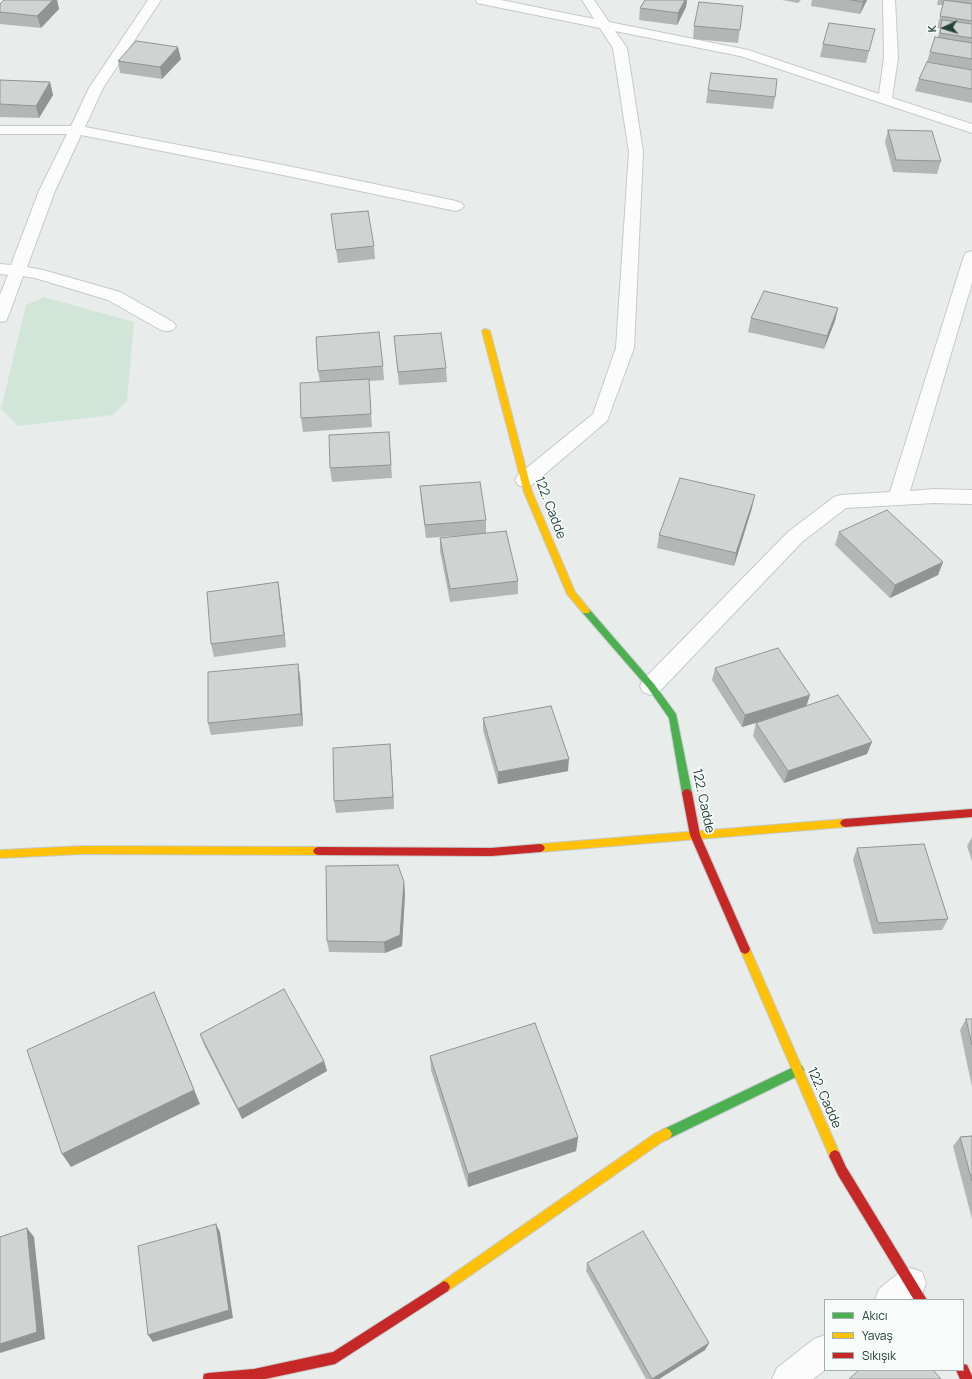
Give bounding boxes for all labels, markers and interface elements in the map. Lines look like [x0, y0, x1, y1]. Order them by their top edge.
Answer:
north arrow [924, 8, 964, 48]
text: K [924, 25, 939, 33]
street label: 122. Cadde [531, 475, 569, 541]
street label: 122. Cadde [689, 767, 717, 835]
street label: 122. Cadde [804, 1065, 844, 1131]
legend [824, 1299, 964, 1371]
text: Akıcı [862, 1307, 888, 1324]
text: Yavaş [862, 1327, 893, 1344]
text: Sıkışık [862, 1347, 896, 1364]

